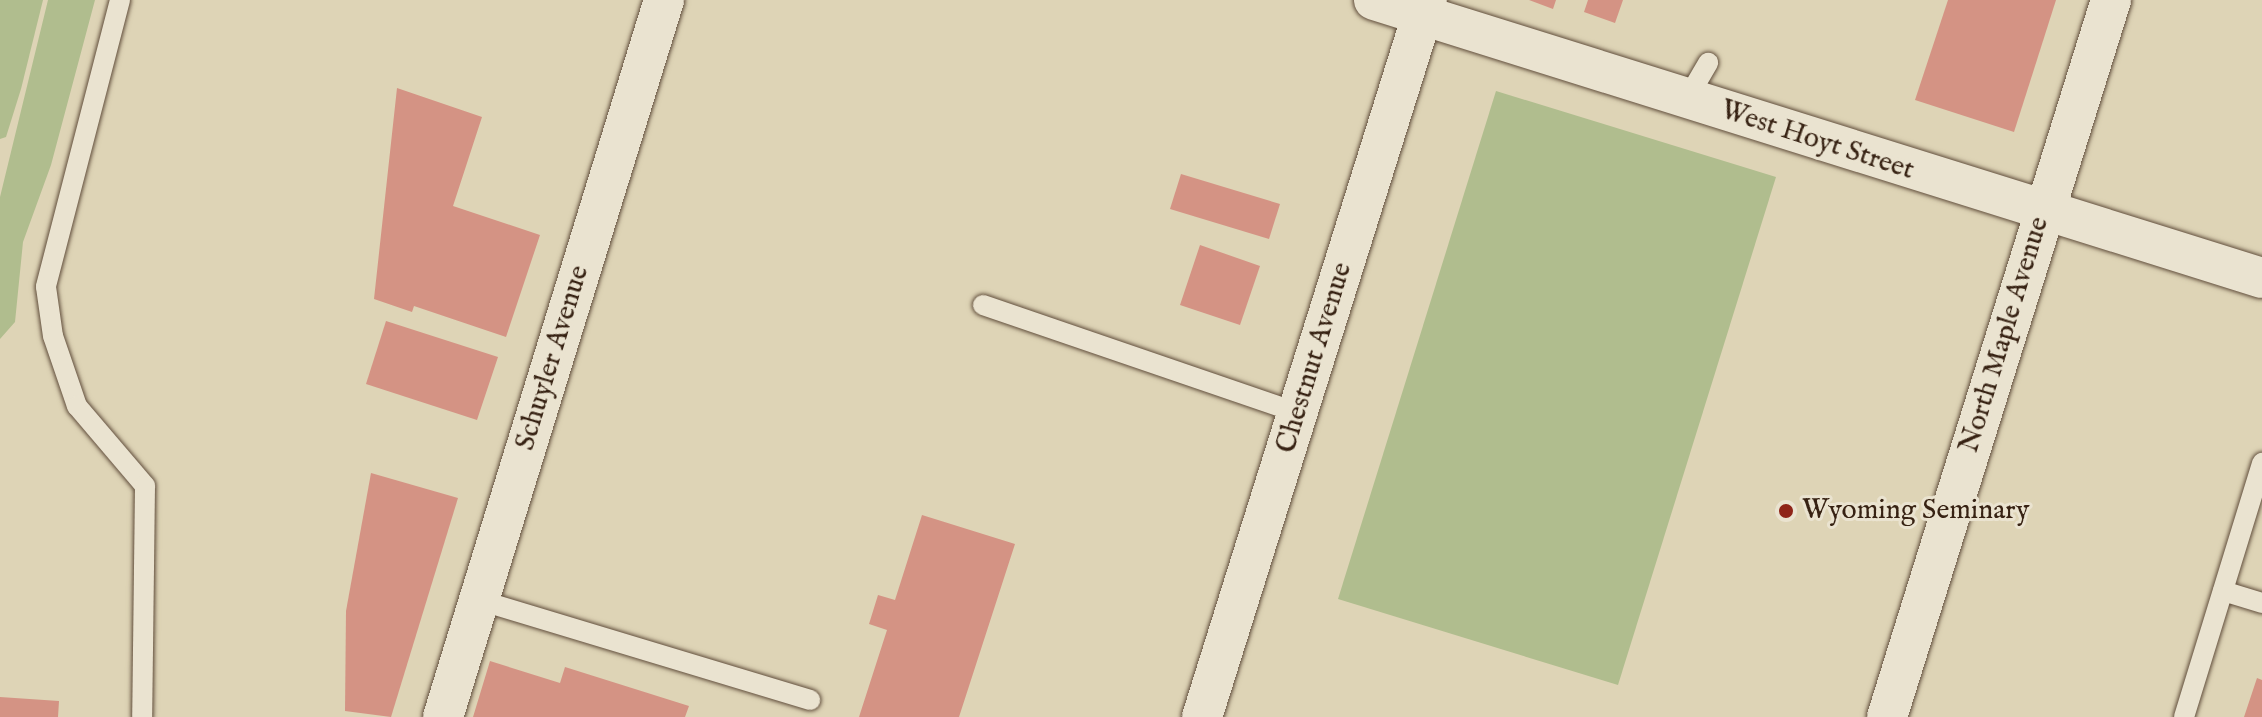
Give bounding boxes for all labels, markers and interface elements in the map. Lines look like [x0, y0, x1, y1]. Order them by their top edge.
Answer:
street label: West Hoyt Street [1716, 94, 1918, 188]
street label: North Maple Avenue [1953, 213, 2057, 457]
street label: Chestnut Avenue [1270, 259, 1360, 457]
street label: Schuyler Avenue [509, 262, 597, 454]
place label: Wyoming Seminary [1802, 494, 2029, 528]
marker: Wyoming Seminary [1777, 502, 1795, 520]

